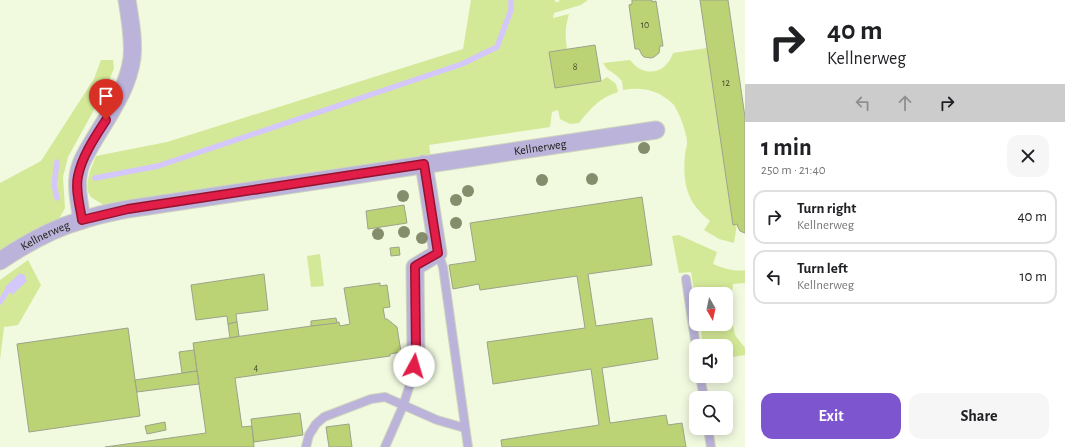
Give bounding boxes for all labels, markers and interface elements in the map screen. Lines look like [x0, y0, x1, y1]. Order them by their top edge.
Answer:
icon: right [761, 16, 813, 68]
text: 40 m [827, 17, 883, 45]
house number: 10 [641, 20, 649, 30]
text: Kellnerweg [827, 50, 906, 68]
house number: 8 [573, 62, 578, 72]
house number: 12 [722, 78, 730, 88]
pin [89, 79, 123, 120]
icon: arrive [95, 85, 117, 107]
icon: left [852, 92, 874, 114]
icon: ahead [894, 92, 916, 114]
icon: right [936, 92, 958, 114]
button: close [1007, 135, 1049, 177]
text: 1 min [761, 136, 812, 160]
street label: Kellnerweg [513, 137, 567, 157]
text: 250 m · 21:40 [761, 164, 826, 177]
text: Turn right [797, 201, 856, 216]
icon: right [763, 206, 785, 228]
text: 40 m [1017, 209, 1047, 224]
street label: Kellnerweg [19, 219, 71, 252]
text: Kellnerweg [797, 219, 854, 232]
text: Turn left [797, 261, 848, 276]
icon: left [763, 266, 785, 288]
text: 10 m [1019, 269, 1047, 284]
text: Kellnerweg [797, 279, 854, 292]
north arrow [689, 287, 733, 331]
map controls [689, 287, 733, 435]
button: sound [689, 339, 733, 383]
position arrow [393, 345, 435, 387]
house number: 4 [254, 363, 259, 373]
button: search [689, 391, 733, 435]
button: Exit [761, 393, 901, 439]
button: Share [909, 393, 1049, 439]

